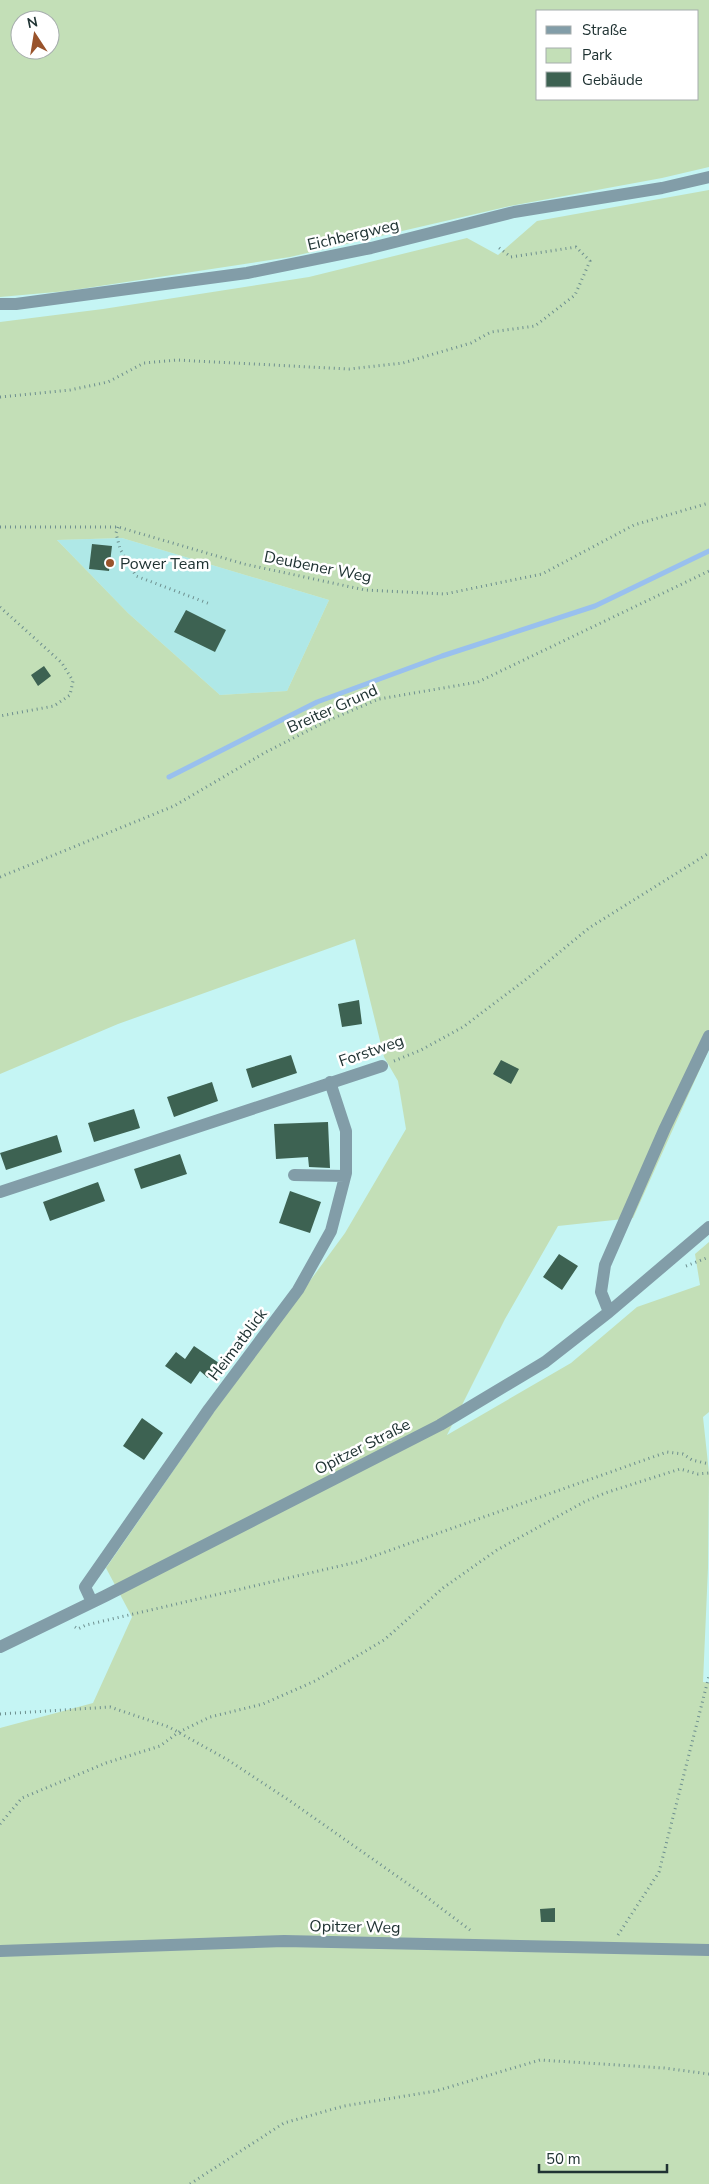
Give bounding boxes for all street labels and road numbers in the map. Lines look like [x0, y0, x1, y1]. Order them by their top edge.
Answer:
street label: Eichbergweg [305, 214, 401, 256]
street label: Deubener Weg [262, 546, 374, 588]
street label: Breiter Grund [283, 679, 381, 739]
street label: Forstweg [336, 1030, 407, 1072]
street label: Heimatblick [203, 1303, 273, 1385]
street label: Opitzer Straße [311, 1413, 414, 1480]
street label: Opitzer Weg [309, 1915, 401, 1939]

